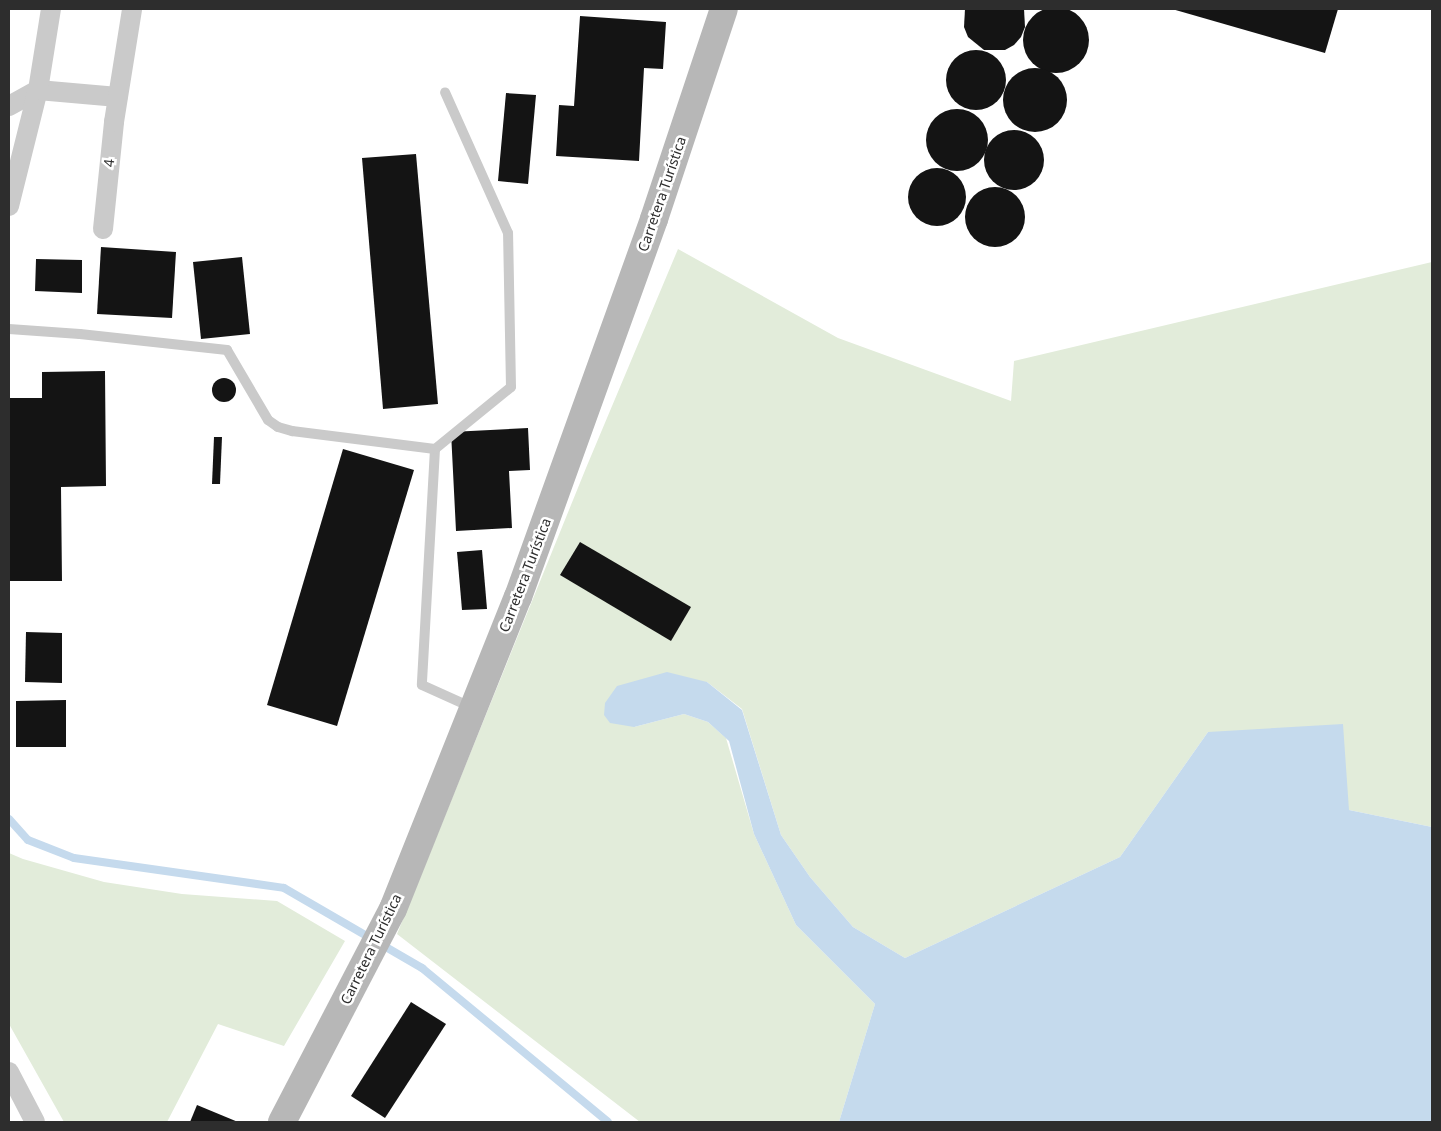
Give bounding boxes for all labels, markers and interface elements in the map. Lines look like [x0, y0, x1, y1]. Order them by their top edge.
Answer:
street label: Carretera Turística [634, 134, 690, 254]
street label: 4 [100, 158, 118, 168]
street label: Carretera Turística [495, 516, 555, 634]
street label: Carretera Turística [337, 891, 405, 1007]

